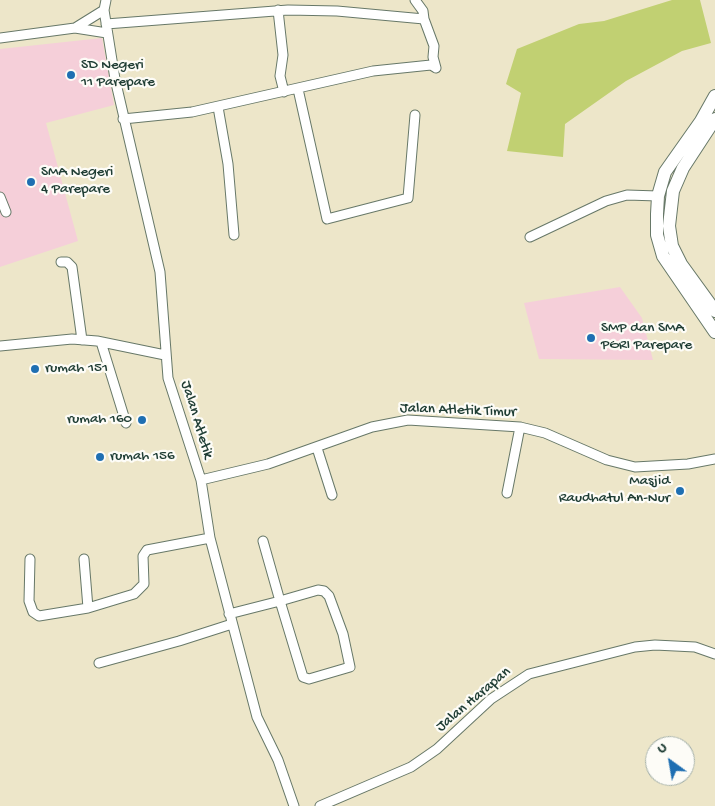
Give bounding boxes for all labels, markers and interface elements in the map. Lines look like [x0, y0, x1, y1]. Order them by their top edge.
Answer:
place label: SD Negeri 11 Parepare [81, 57, 155, 92]
marker: SD Negeri 11 Parepare [65, 69, 77, 81]
place label: SMA Negeri 4 Parepare [41, 164, 113, 199]
marker: SMA Negeri 4 Parepare [25, 176, 37, 188]
place label: SMP dan SMA PGRI Parepare [601, 320, 692, 355]
marker: SMP dan SMA PGRI Parepare [585, 332, 597, 344]
place label: rumah 151 [45, 360, 108, 378]
marker: rumah 151 [29, 363, 41, 375]
street label: Jalan Atletik [176, 379, 216, 461]
street label: Jalan Atletik Timur [400, 400, 516, 422]
place label: rumah 160 [67, 411, 132, 429]
marker: rumah 160 [136, 414, 148, 426]
place label: rumah 156 [110, 448, 174, 466]
marker: rumah 156 [94, 451, 106, 463]
place label: Masjid Raudhatul An-Nur [559, 473, 670, 508]
marker: Masjid Raudhatul An-Nur [674, 485, 686, 497]
street label: Jalan Harapan [433, 664, 515, 736]
north arrow [645, 736, 695, 786]
text: U [654, 739, 670, 758]

